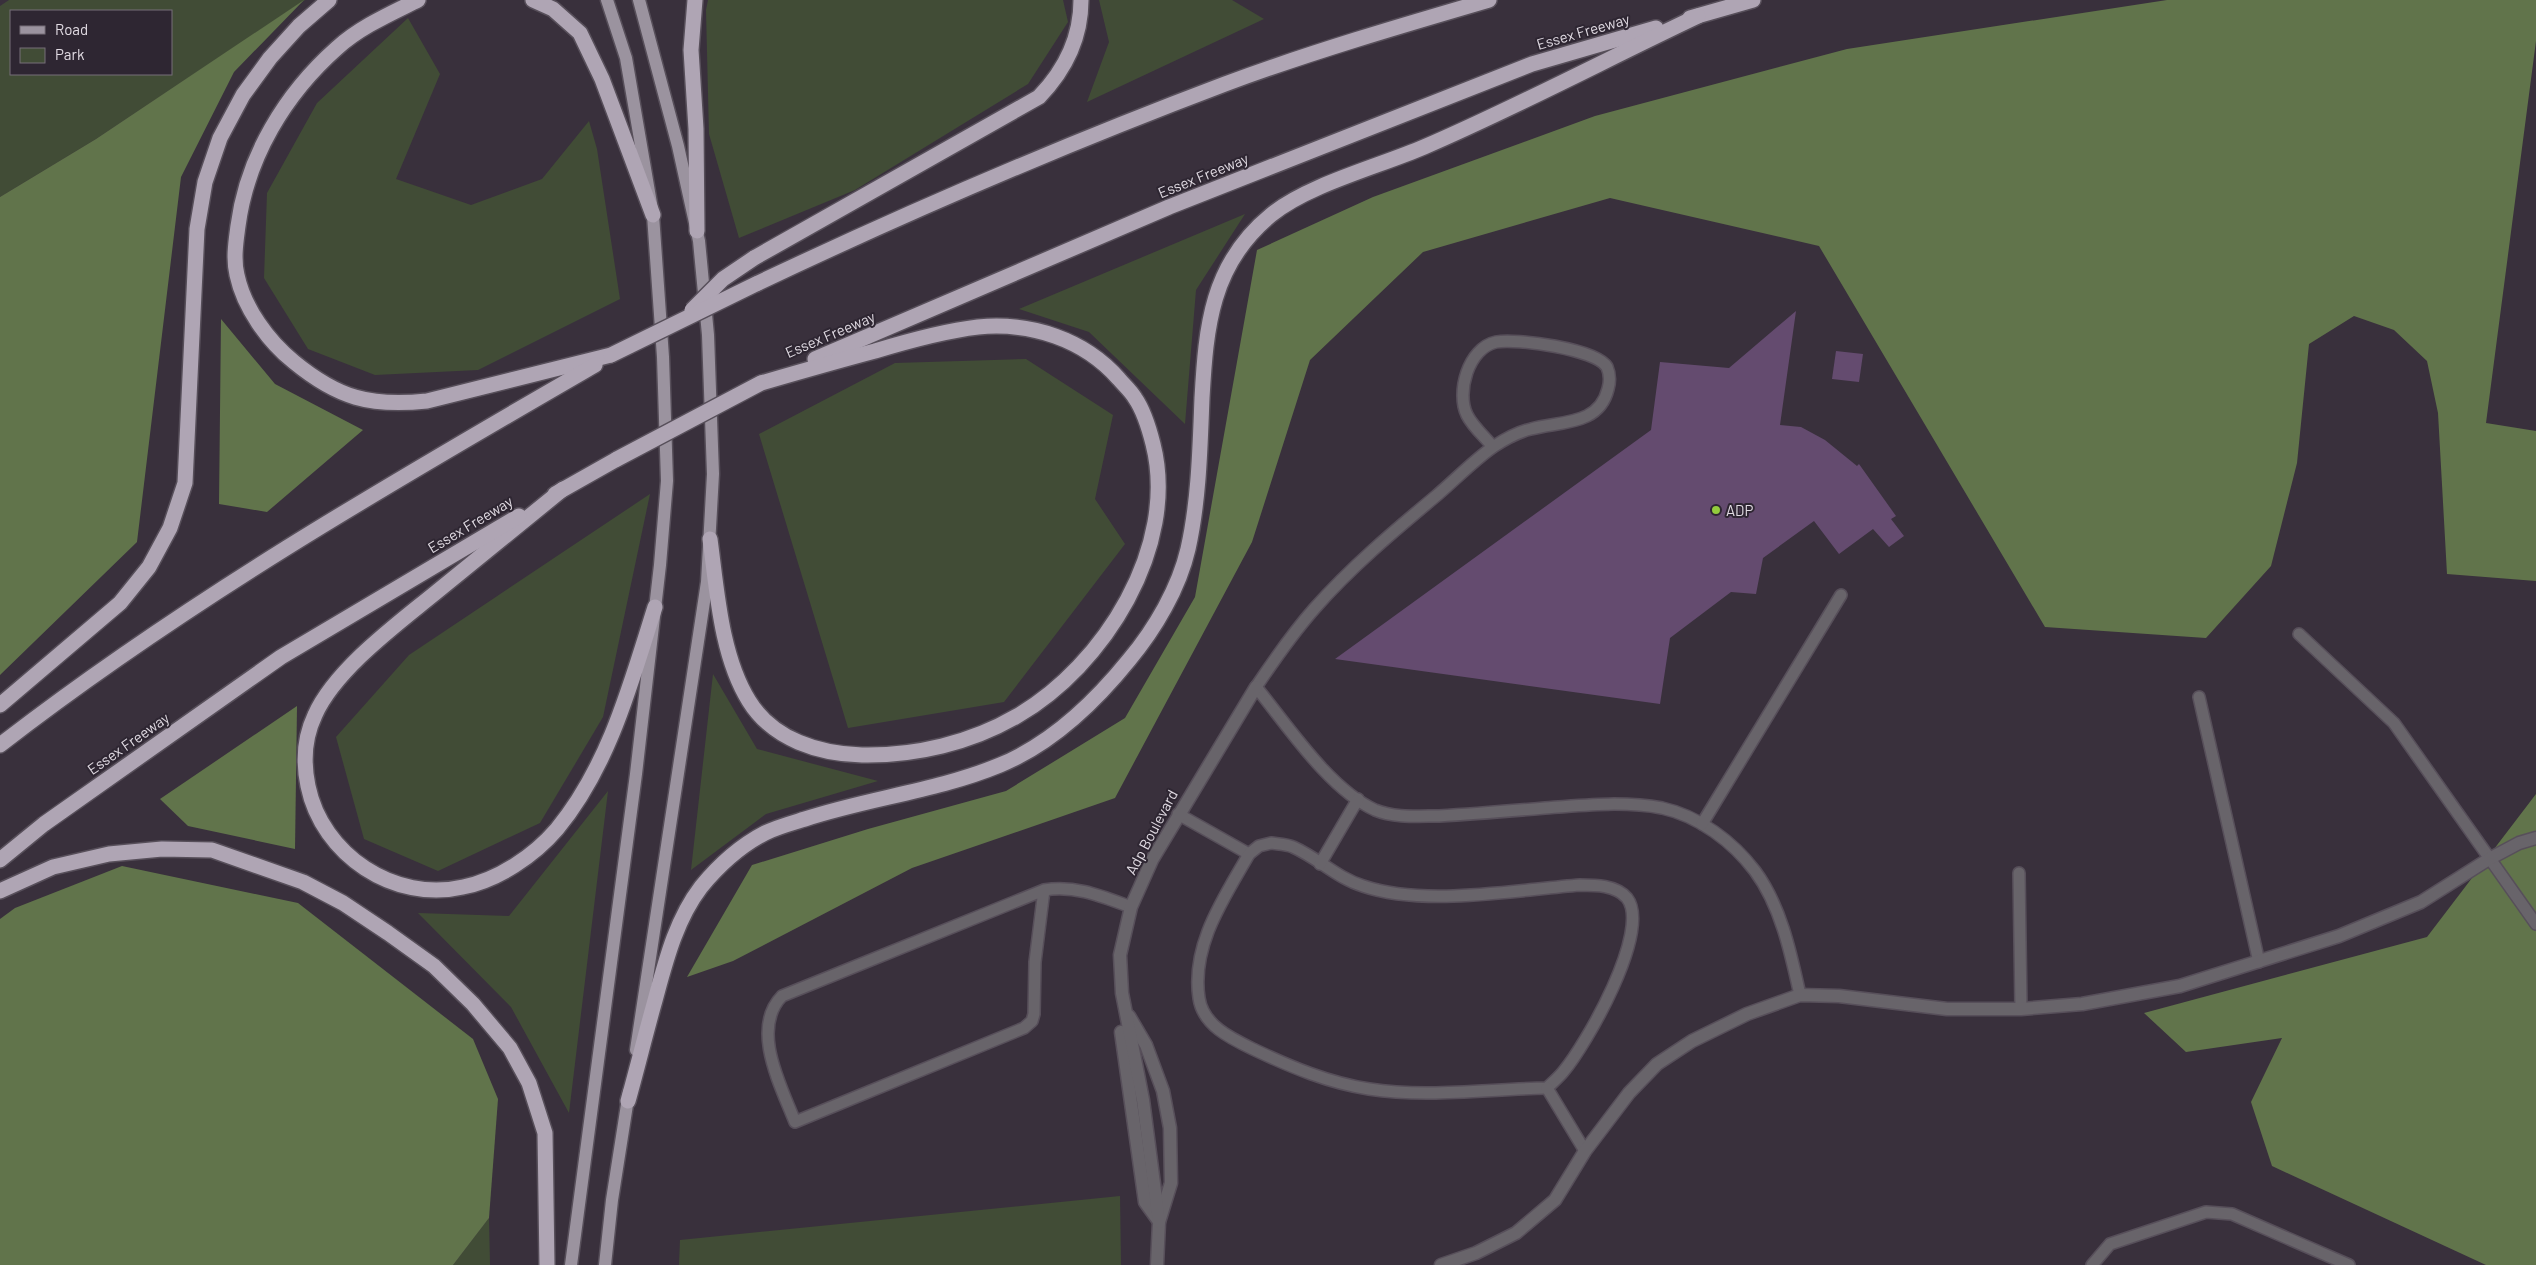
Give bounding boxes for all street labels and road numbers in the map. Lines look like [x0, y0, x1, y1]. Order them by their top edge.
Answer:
street label: Essex Freeway [1534, 9, 1632, 53]
street label: Essex Freeway [1155, 149, 1251, 201]
street label: Essex Freeway [782, 307, 878, 361]
street label: Essex Freeway [424, 492, 516, 556]
street label: Essex Freeway [84, 708, 172, 778]
street label: Adp Boulevard [1121, 787, 1181, 877]

